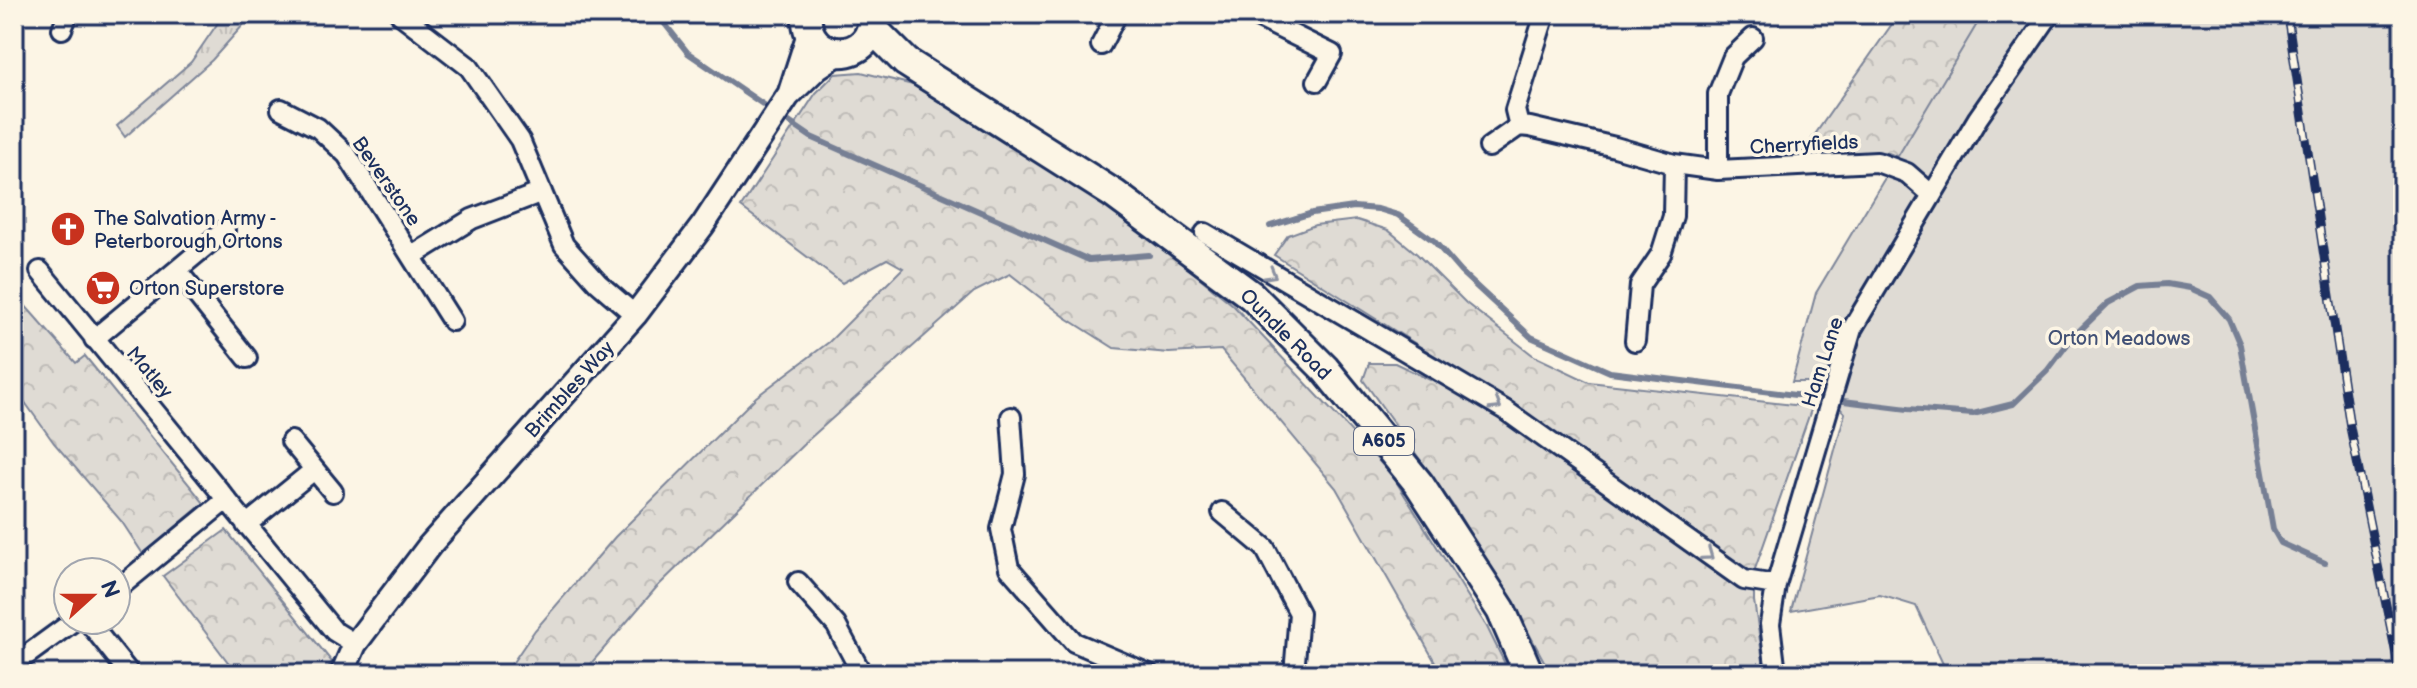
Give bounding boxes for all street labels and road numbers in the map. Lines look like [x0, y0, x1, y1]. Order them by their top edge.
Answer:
street label: Cherryfields [1749, 130, 1859, 160]
street label: Beverstone [347, 132, 426, 231]
street label: Oundle Road [1235, 284, 1336, 385]
street label: Ham Lane [1797, 314, 1849, 410]
street label: Brimbles Way [520, 336, 619, 443]
street label: Matley [121, 342, 178, 403]
road number: A605 [1354, 427, 1414, 455]

